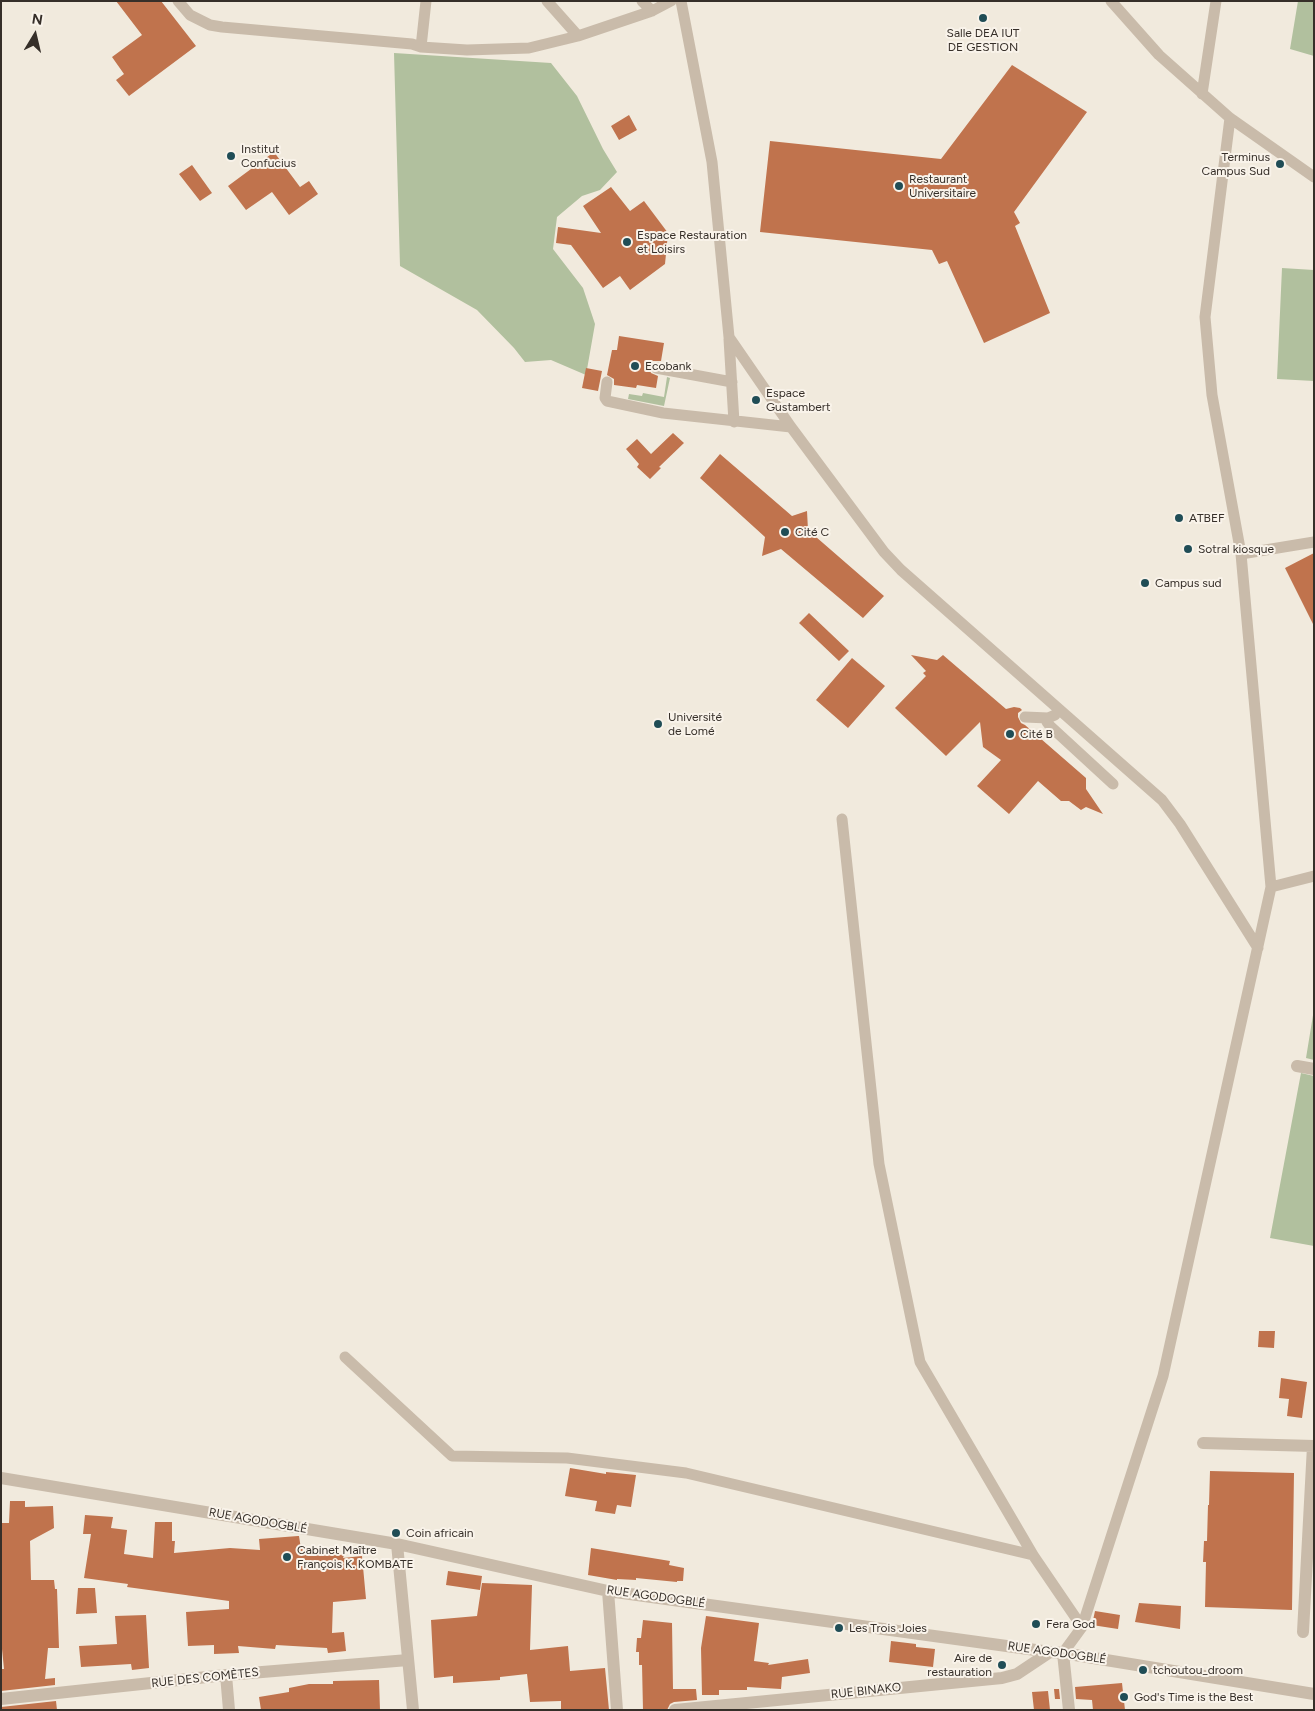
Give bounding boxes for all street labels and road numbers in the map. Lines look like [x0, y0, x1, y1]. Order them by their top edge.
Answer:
street label: RUE AGODOGBLÉ [208, 1505, 308, 1537]
street label: RUE AGODOGBLÉ [606, 1583, 706, 1611]
street label: RUE AGODOGBLÉ [1007, 1639, 1107, 1667]
street label: RUE DES COMÈTES [151, 1665, 259, 1691]
street label: RUE BINAKO [830, 1680, 902, 1702]

